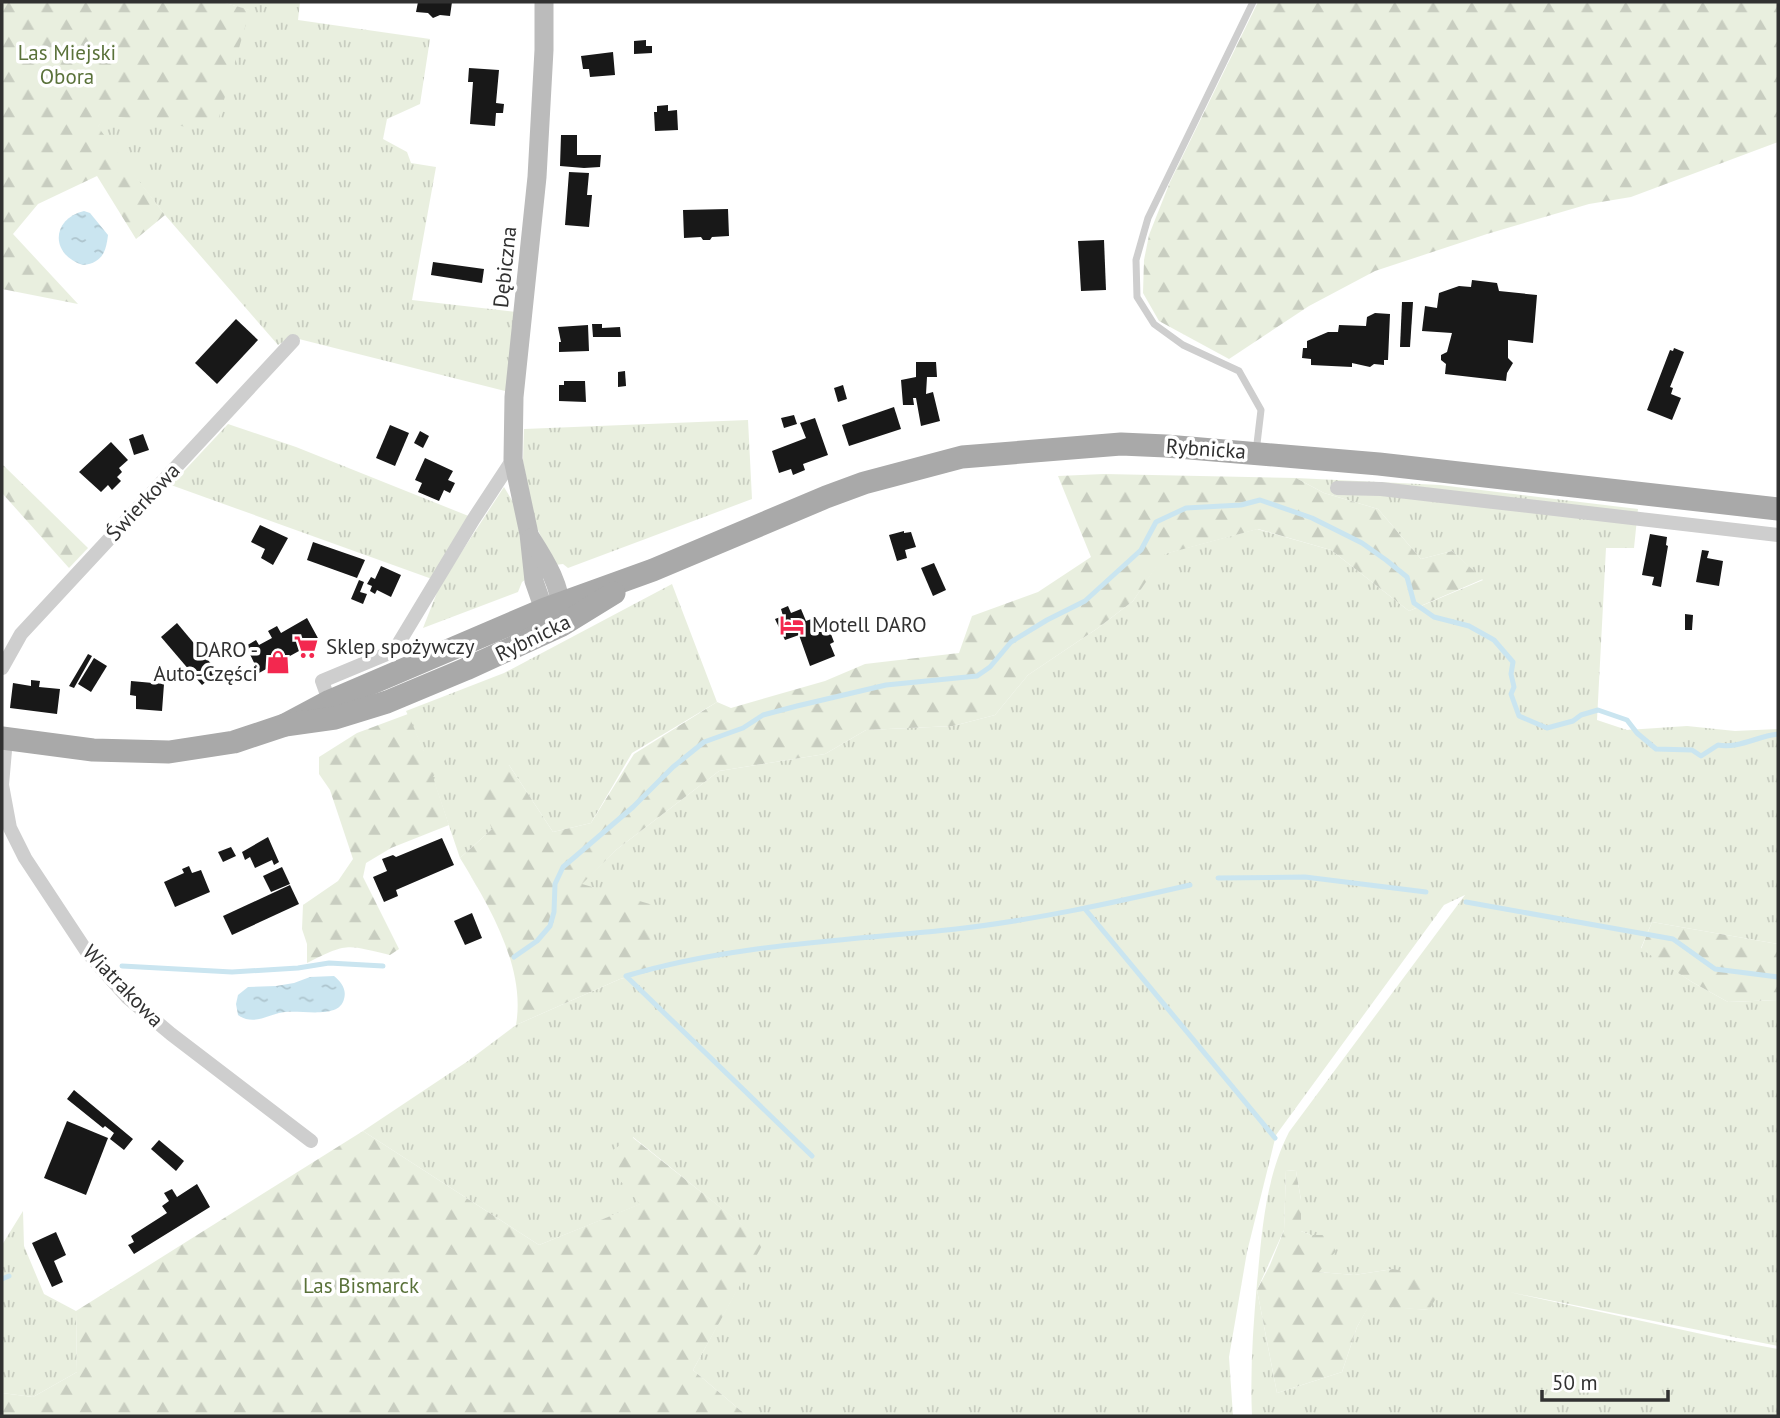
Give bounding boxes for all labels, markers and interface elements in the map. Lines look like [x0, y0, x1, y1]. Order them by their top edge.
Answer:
park label: Las Miejski Obora [18, 39, 116, 90]
street label: Dębiczna [487, 225, 522, 309]
street label: Rybnicka [1165, 432, 1247, 465]
street label: Świerkowa [100, 457, 185, 546]
street label: Rybnicka [491, 608, 575, 667]
hotel icon: Motell DARO [778, 611, 806, 639]
place label: Motell DARO [812, 611, 927, 638]
supermarket icon: Sklep spożywczy [292, 633, 320, 661]
place label: Sklep spożywczy [326, 633, 475, 660]
place label: DARO - Auto-Części [154, 636, 258, 687]
shop icon: DARO - Auto-Części [264, 648, 292, 676]
street label: Wiatrakowa [77, 939, 169, 1033]
park label: Las Bismarck [303, 1272, 419, 1299]
scale bar [1542, 1358, 1668, 1402]
text: 50 m [1552, 1369, 1598, 1396]

